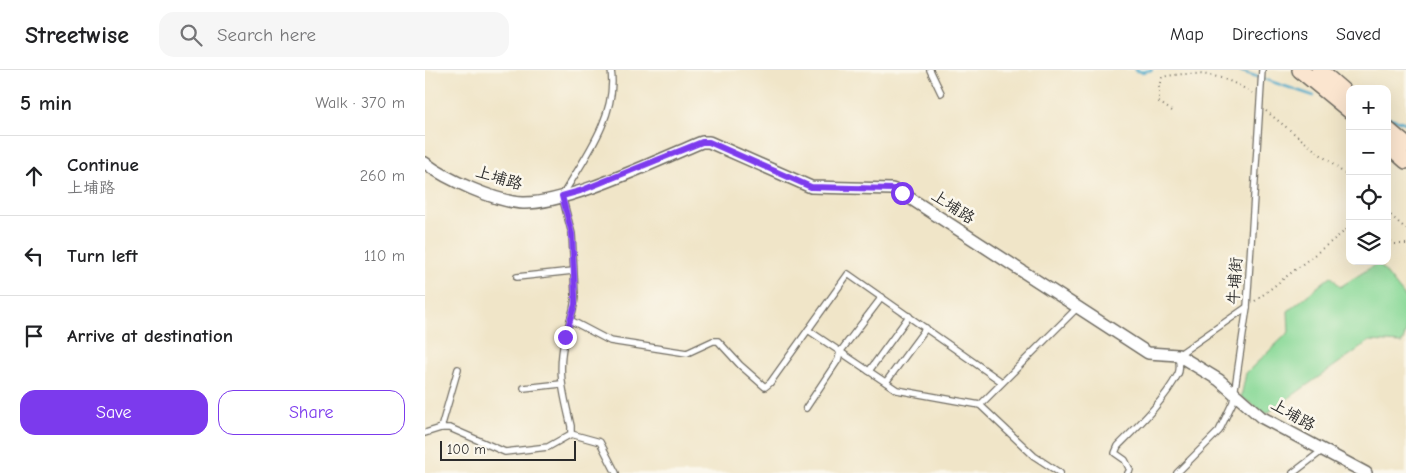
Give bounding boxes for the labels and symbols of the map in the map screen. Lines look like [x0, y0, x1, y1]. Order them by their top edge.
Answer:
street label: 上埔路 [473, 162, 525, 194]
route start [891, 182, 914, 205]
street label: 上埔路 [928, 186, 978, 228]
street label: 牛埔街 [1224, 256, 1246, 306]
route end [554, 326, 577, 349]
street label: 上埔路 [1268, 395, 1318, 435]
scale bar [440, 438, 576, 461]

